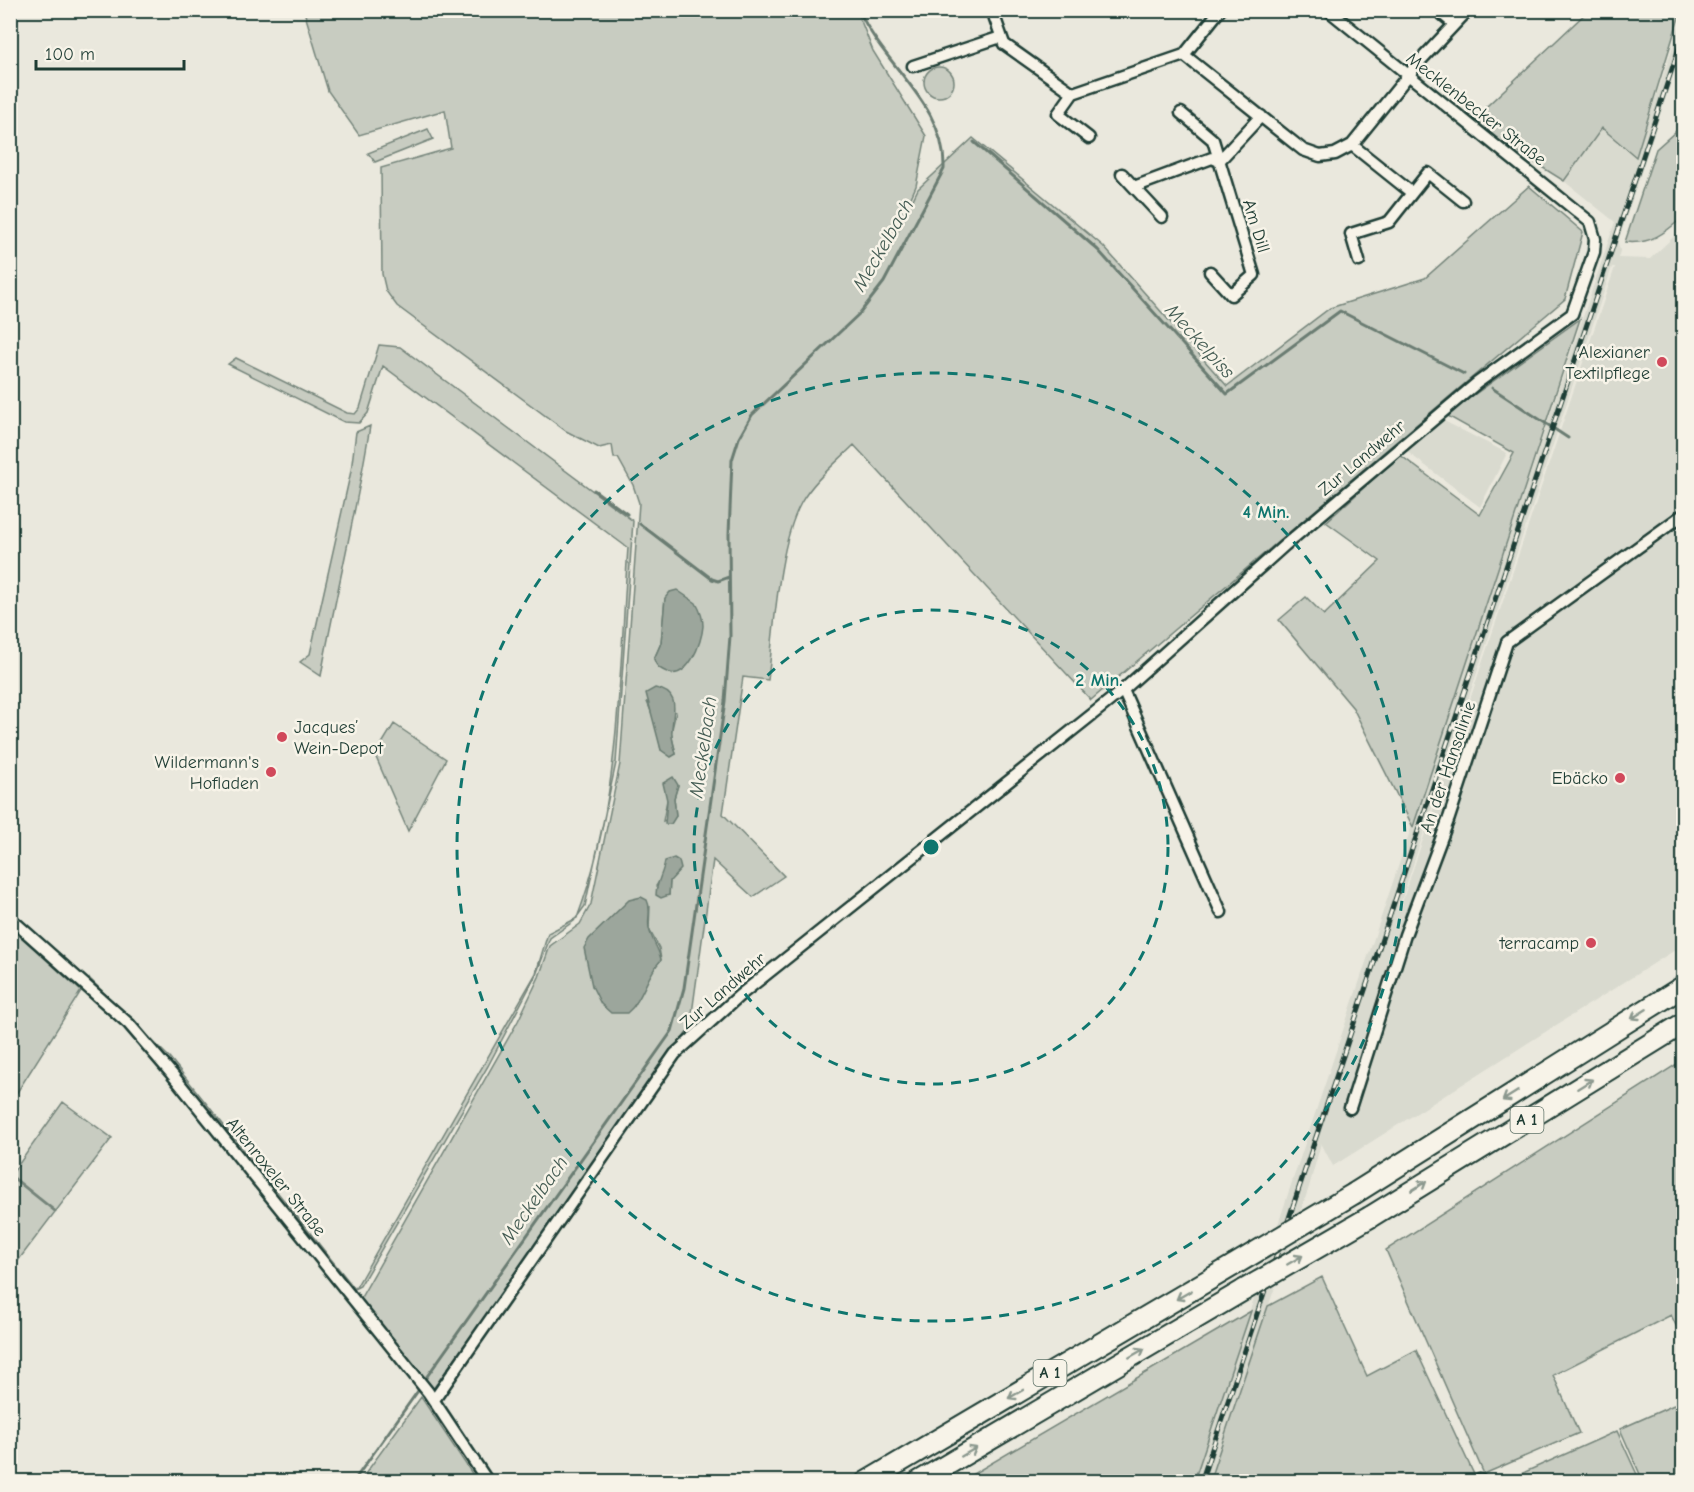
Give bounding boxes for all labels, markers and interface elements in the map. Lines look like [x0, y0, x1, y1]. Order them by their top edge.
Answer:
scale bar [36, 33, 184, 71]
text: 100 m [45, 44, 95, 65]
street label: Mecklenbecker Straße [1402, 48, 1550, 170]
water label: Meckelbach [847, 195, 918, 296]
street label: Am Dill [1238, 197, 1274, 255]
water label: Meckelpiss [1160, 298, 1240, 384]
place label: Alexianer Textilpflege [1565, 342, 1651, 384]
marker: Alexianer Textilpflege [1655, 355, 1669, 369]
street label: Zur Landwehr [1314, 415, 1410, 500]
text: 4 Min. [1243, 502, 1289, 523]
text: 2 Min. [1075, 670, 1123, 691]
water label: Meckelbach [684, 695, 721, 800]
street label: An der Hansalinie [1416, 698, 1480, 836]
place label: Jacques’ Wein-Depot [294, 717, 384, 759]
marker: Jacques’ Wein-Depot [275, 730, 289, 744]
place label: Wildermann's Hofladen [155, 752, 259, 794]
marker: Wildermann's Hofladen [264, 765, 278, 779]
place label: Ebäcko [1552, 768, 1608, 789]
marker: Ebäcko [1613, 771, 1627, 785]
centre of rings [921, 837, 941, 857]
place label: terracamp [1499, 933, 1579, 954]
marker: terracamp [1584, 936, 1598, 950]
street label: Zur Landwehr [676, 948, 771, 1034]
one-way arrow [1631, 1009, 1648, 1021]
one-way arrow [1577, 1077, 1594, 1090]
one-way arrow [1502, 1090, 1519, 1102]
road number: A 1 [1510, 1107, 1544, 1133]
street label: Altenroxeler Straße [222, 1113, 330, 1241]
water label: Meckelbach [495, 1152, 573, 1249]
one-way arrow [1411, 1180, 1428, 1193]
one-way arrow [1286, 1254, 1303, 1266]
one-way arrow [1176, 1289, 1193, 1301]
one-way arrow [1128, 1347, 1145, 1359]
road number: A 1 [1034, 1360, 1066, 1386]
one-way arrow [1008, 1388, 1025, 1400]
one-way arrow [960, 1446, 977, 1458]

